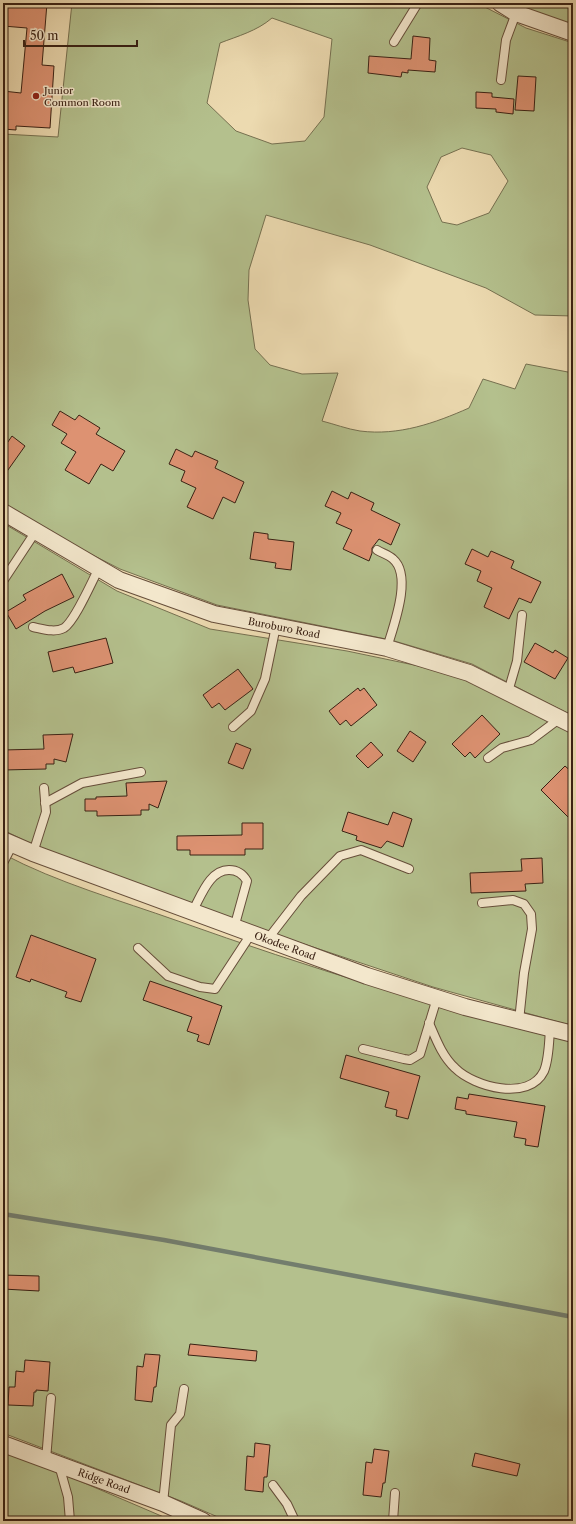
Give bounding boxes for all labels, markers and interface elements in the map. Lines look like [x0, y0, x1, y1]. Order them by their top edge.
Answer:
scale bar [24, 22, 137, 48]
text: 50 m [30, 28, 59, 43]
place label: Junior Common Room [42, 84, 121, 109]
marker: Junior Common Room [31, 91, 41, 101]
street label: Buroburo Road [247, 615, 321, 641]
street label: Okodee Road [253, 929, 317, 963]
street label: Ridge Road [76, 1466, 132, 1496]

